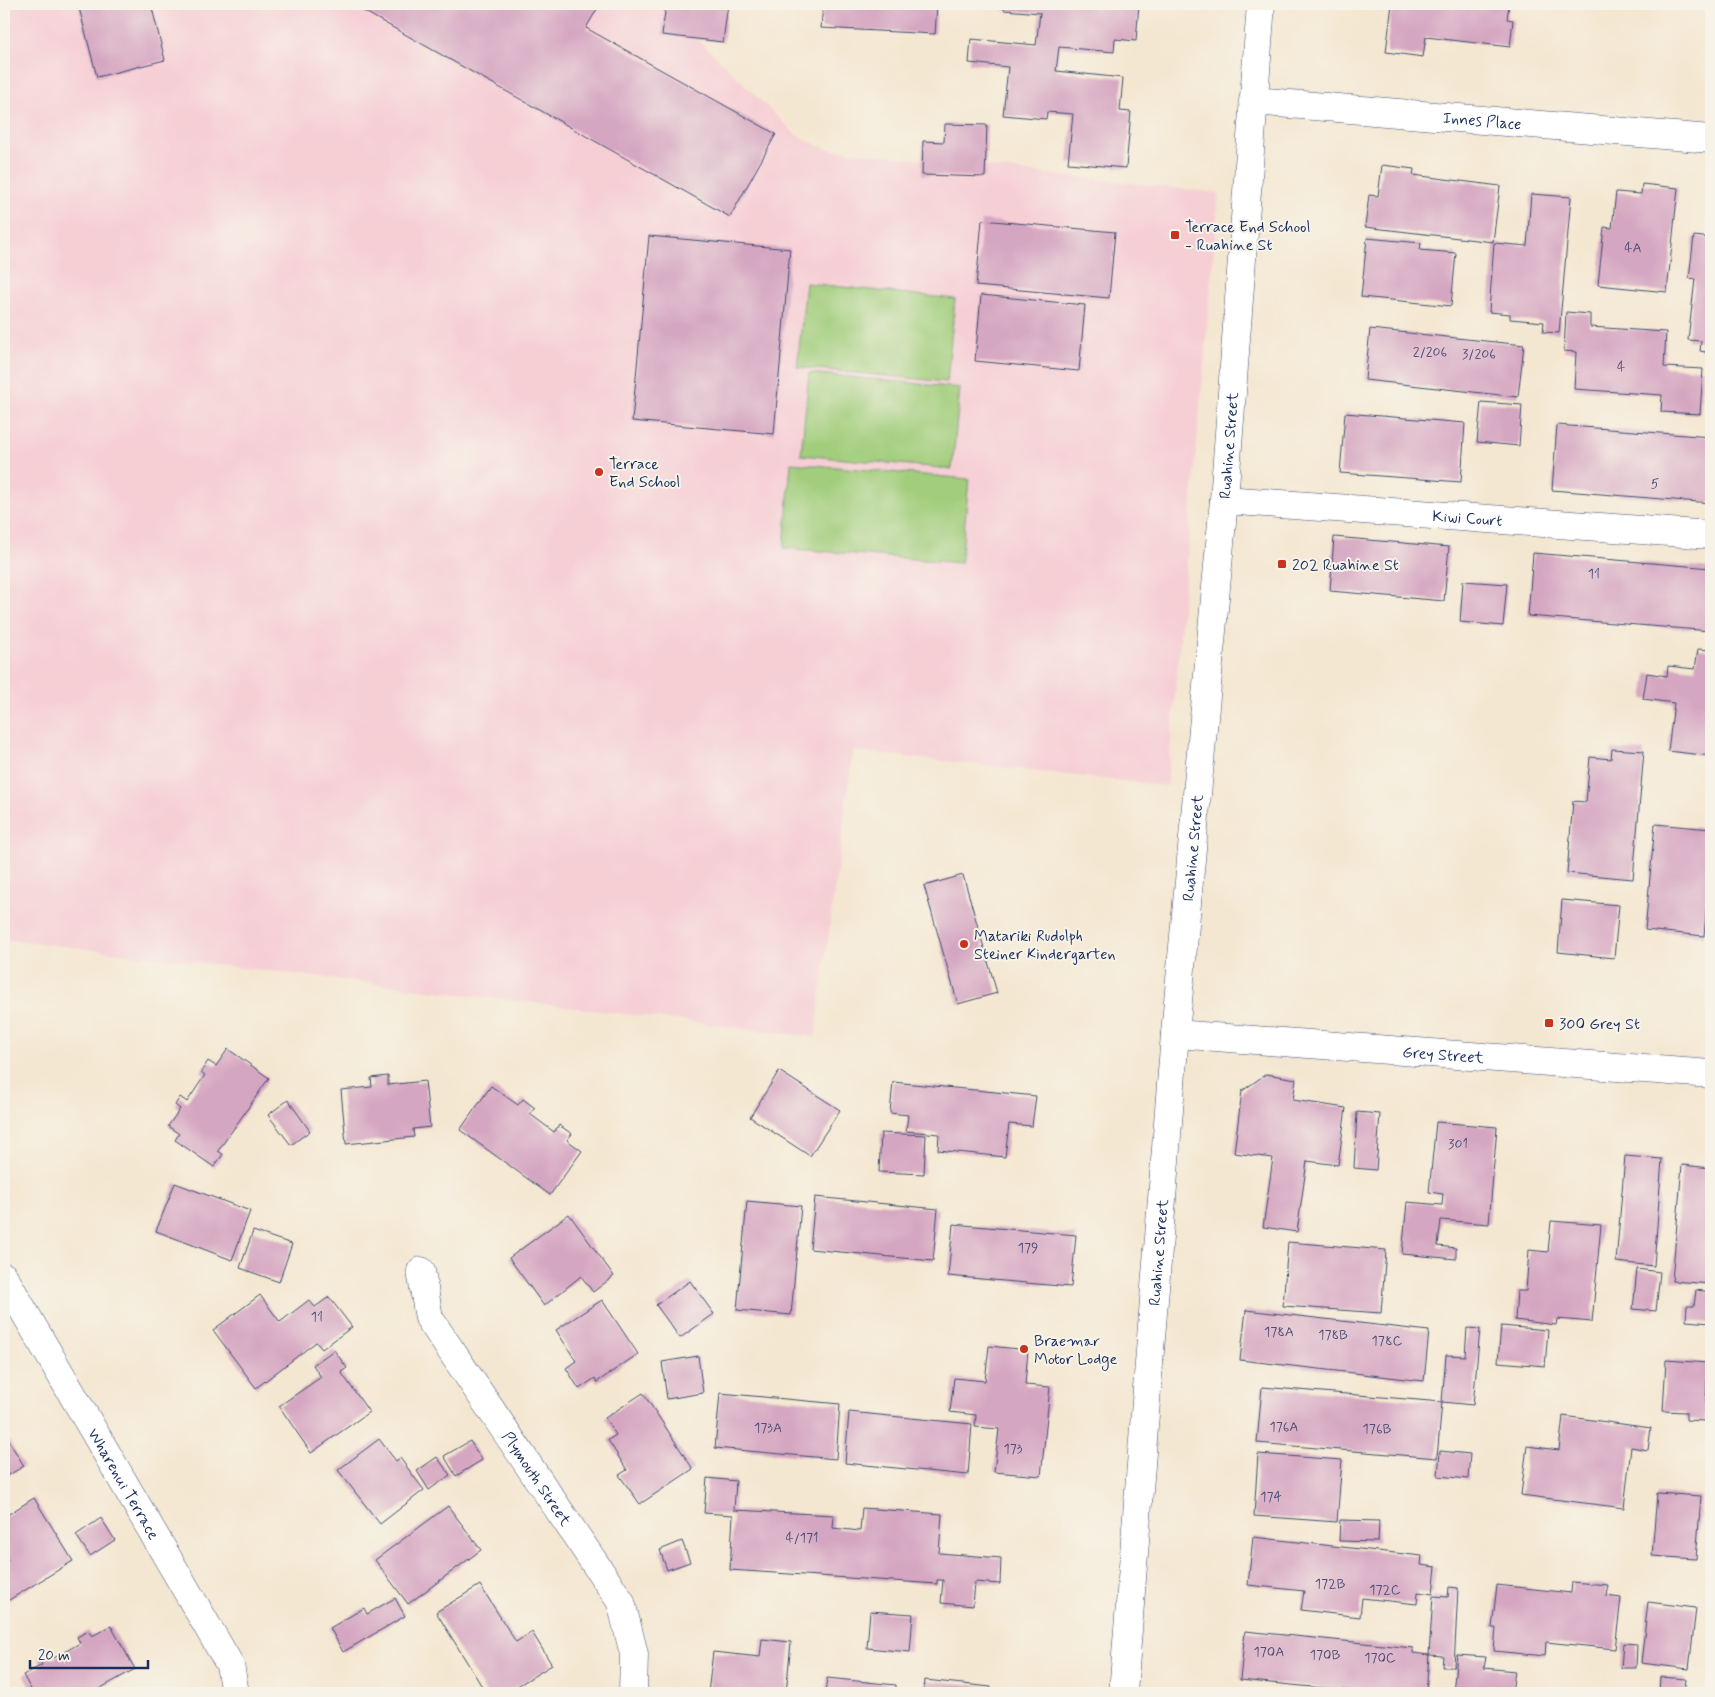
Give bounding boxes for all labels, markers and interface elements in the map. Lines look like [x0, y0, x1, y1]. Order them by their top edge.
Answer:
street label: Innes Place [1442, 108, 1522, 135]
place label: Terrace End School - Ruahine St [1185, 217, 1310, 256]
marker: Terrace End School - Ruahine St [1169, 229, 1181, 241]
house number: 4A [1624, 239, 1642, 257]
house number: 2/206 [1413, 343, 1447, 361]
house number: 3/206 [1462, 345, 1496, 363]
house number: 4 [1617, 358, 1625, 376]
street label: Ruahine Street [1215, 391, 1244, 500]
place label: Terrace End School [609, 454, 680, 493]
marker: Terrace End School [593, 466, 605, 478]
house number: 5 [1651, 475, 1659, 493]
street label: Kiwi Court [1432, 506, 1503, 532]
place label: 202 Ruahine St [1292, 555, 1399, 576]
marker: 202 Ruahine St [1276, 558, 1288, 570]
house number: 11 [1588, 565, 1600, 583]
street label: Ruahine Street [1178, 793, 1209, 902]
place label: Matariki Rudolph Steiner Kindergarten [974, 926, 1116, 965]
marker: Matariki Rudolph Steiner Kindergarten [958, 938, 970, 950]
place label: 300 Grey St [1559, 1014, 1640, 1035]
marker: 300 Grey St [1543, 1017, 1555, 1029]
street label: Grey Street [1402, 1042, 1485, 1069]
house number: 301 [1448, 1135, 1468, 1153]
street label: Ruahine Street [1145, 1198, 1174, 1307]
house number: 179 [1018, 1239, 1038, 1257]
house number: 11 [311, 1308, 323, 1326]
house number: 178A [1264, 1323, 1294, 1341]
house number: 178B [1318, 1326, 1348, 1344]
place label: Braemar Motor Lodge [1034, 1331, 1118, 1371]
house number: 178C [1372, 1332, 1402, 1350]
marker: Braemar Motor Lodge [1018, 1343, 1030, 1355]
house number: 176A [1269, 1418, 1299, 1436]
house number: 173A [754, 1419, 782, 1437]
house number: 176B [1363, 1420, 1392, 1438]
street label: Wharenui Terrace [82, 1425, 164, 1544]
street label: Plymouth Street [497, 1428, 576, 1531]
house number: 173 [1003, 1440, 1023, 1458]
house number: 174 [1260, 1488, 1282, 1506]
house number: 4/171 [786, 1529, 819, 1547]
house number: 172B [1315, 1575, 1345, 1593]
house number: 172C [1369, 1581, 1401, 1599]
scale bar [30, 1637, 148, 1669]
house number: 170A [1254, 1643, 1284, 1661]
text: 20 m [38, 1646, 70, 1666]
house number: 170B [1310, 1646, 1340, 1664]
house number: 170C [1364, 1649, 1396, 1667]

